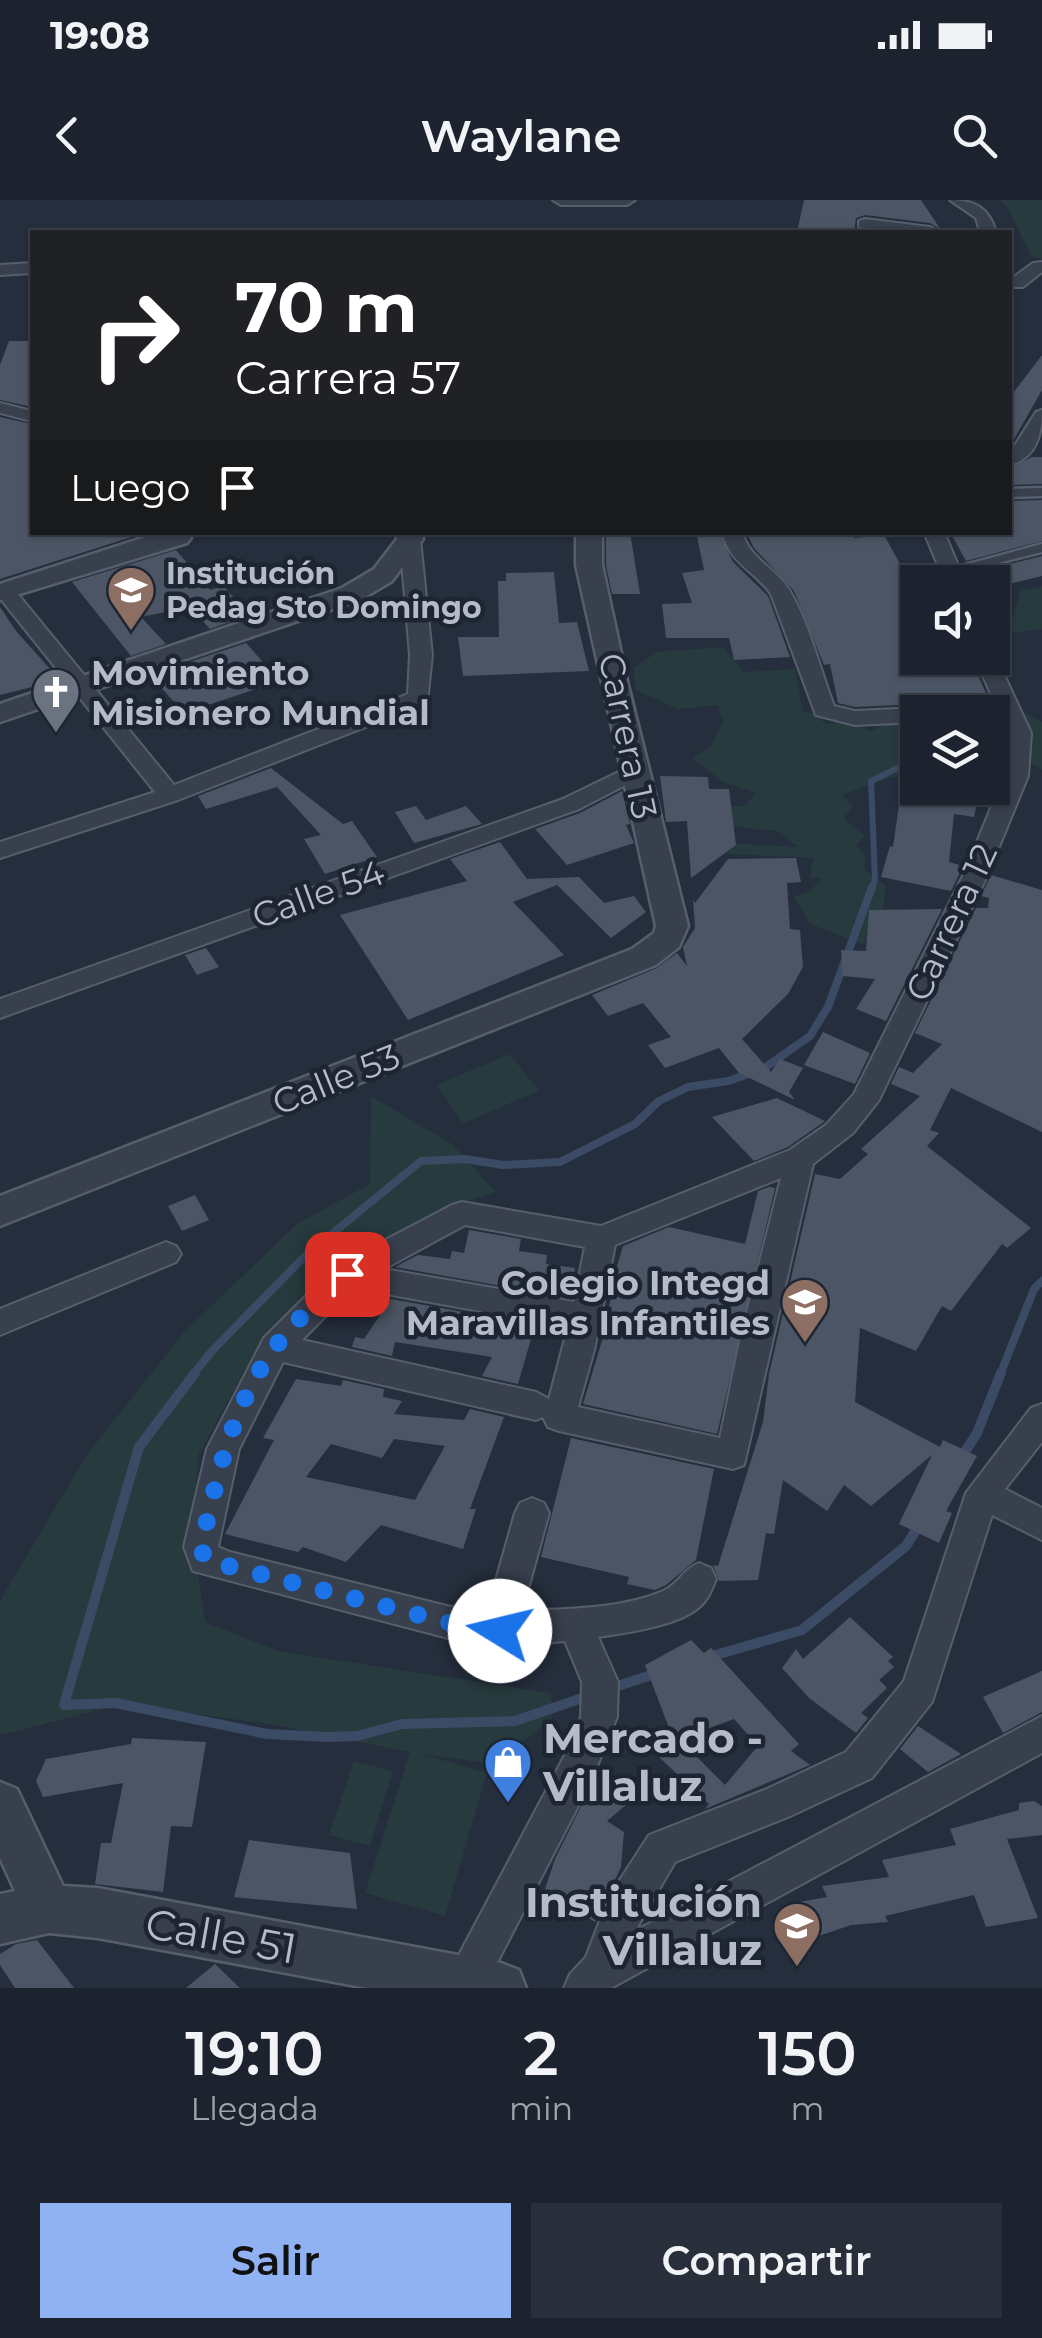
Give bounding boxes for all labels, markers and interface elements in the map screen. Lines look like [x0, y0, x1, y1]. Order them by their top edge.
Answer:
text: 19:08 [50, 12, 150, 59]
icon: back [40, 108, 95, 163]
text: Waylane [421, 108, 621, 163]
icon: search [947, 108, 1002, 163]
text: 70 m [235, 264, 418, 350]
icon: right [70, 270, 200, 400]
text: Carrera 57 [235, 350, 461, 405]
icon: arrive [210, 460, 265, 515]
text: Luego [70, 464, 190, 511]
place label: Institución Pedag Sto Domingo [166, 555, 482, 626]
school or university icon: Institución Pedag Sto Domingo [105, 564, 157, 632]
map controls [900, 565, 1010, 805]
button: sound [900, 565, 1010, 675]
street label: Carrera 13 [589, 649, 667, 823]
place label: Movimiento Misionero Mundial [91, 651, 430, 734]
church icon: Movimiento Misionero Mundial [30, 666, 82, 734]
button: layers [900, 695, 1010, 805]
street label: Carrera 12 [896, 836, 1006, 1008]
street label: Calle 54 [246, 850, 390, 938]
street label: Calle 53 [266, 1034, 406, 1124]
pin [305, 1232, 390, 1317]
icon: arrive [320, 1247, 375, 1302]
place label: Colegio Integd Maravillas Infantiles [406, 1261, 770, 1344]
school or university icon: Colegio Integd Maravillas Infantiles [779, 1276, 831, 1344]
position arrow [448, 1579, 552, 1683]
place label: Mercado - Villaluz [542, 1712, 763, 1812]
shop icon: Mercado - Villaluz [482, 1736, 534, 1804]
place label: Institución Villaluz [525, 1876, 762, 1976]
street label: Calle 51 [142, 1897, 300, 1975]
school or university icon: Institución Villaluz [771, 1900, 823, 1968]
text: 19:10 [185, 2017, 324, 2090]
text: 2 [524, 2017, 559, 2090]
text: 150 [758, 2017, 857, 2090]
text: Llegada [190, 2089, 319, 2128]
text: min [509, 2089, 573, 2128]
text: m [791, 2089, 825, 2128]
button: Salir [40, 2203, 511, 2318]
button: Compartir [531, 2203, 1002, 2318]

